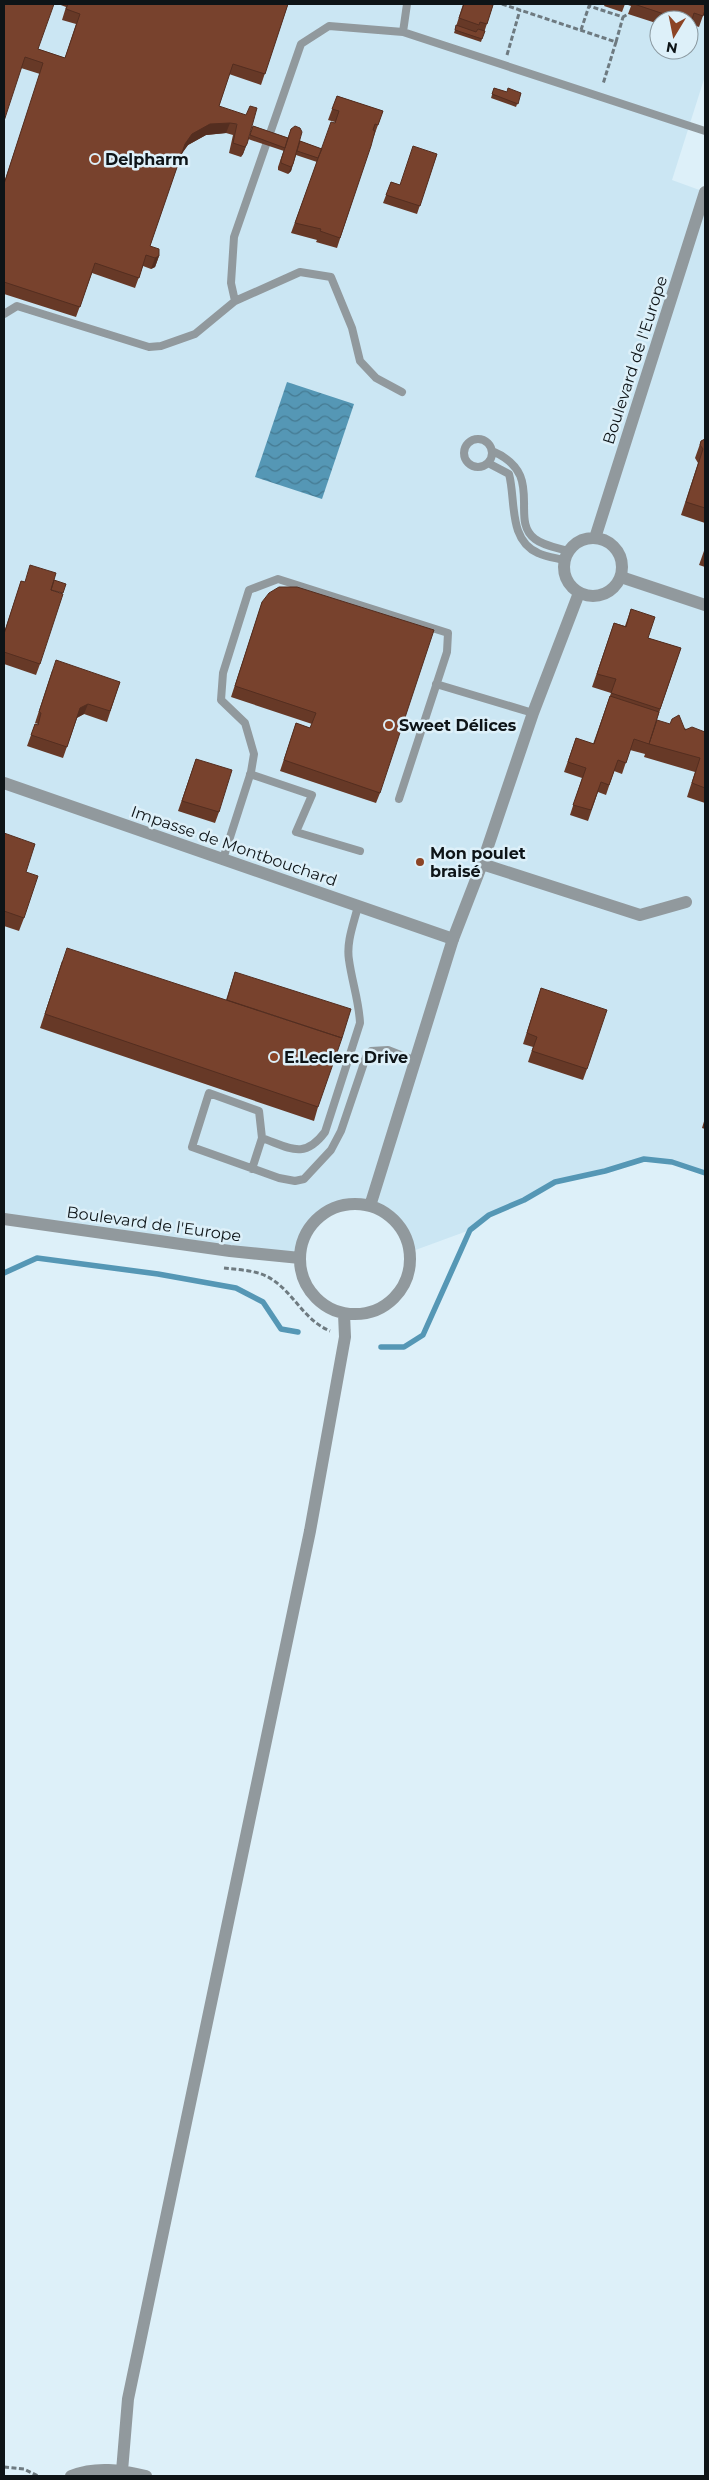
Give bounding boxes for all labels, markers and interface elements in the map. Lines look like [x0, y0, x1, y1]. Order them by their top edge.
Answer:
north arrow [649, 10, 699, 60]
text: N [665, 38, 679, 58]
place label: Delpharm [105, 150, 189, 169]
marker: Delpharm [89, 153, 101, 165]
street label: Boulevard de l'Europe [599, 273, 671, 447]
place label: Sweet Délices [399, 716, 517, 735]
marker: Sweet Délices [383, 719, 395, 731]
street label: Impasse de Montbouchard [128, 802, 340, 890]
place label: Mon poulet braisé [430, 844, 526, 881]
marker: Mon poulet braisé [414, 856, 426, 868]
place label: E.Leclerc Drive [284, 1048, 408, 1067]
marker: E.Leclerc Drive [268, 1051, 280, 1063]
street label: Boulevard de l'Europe [66, 1202, 242, 1246]

